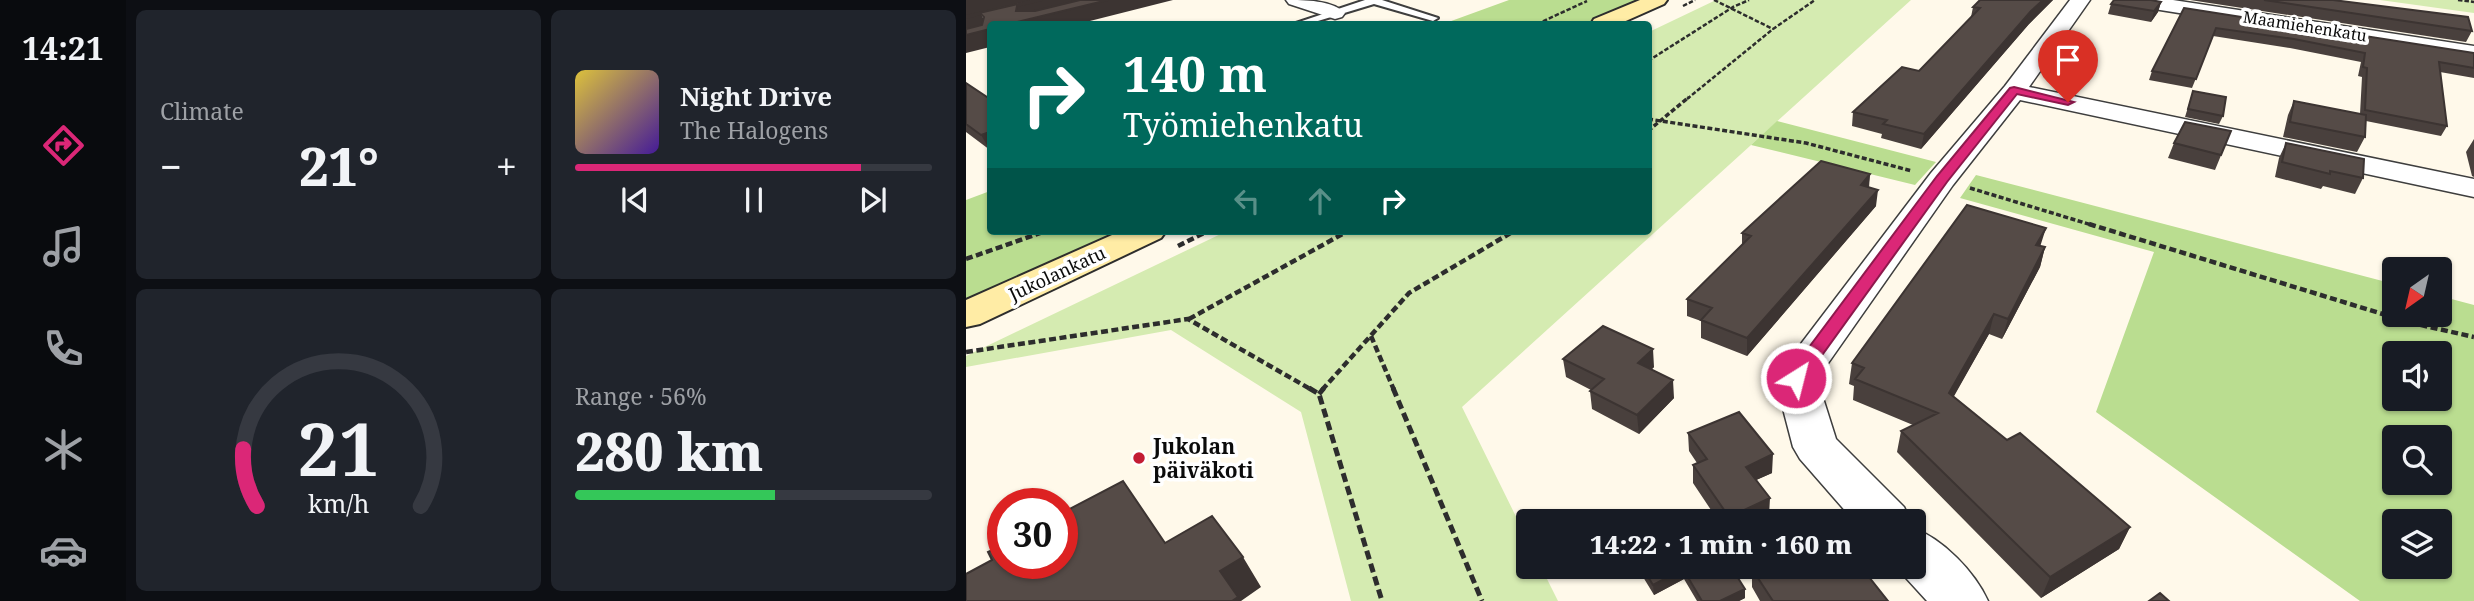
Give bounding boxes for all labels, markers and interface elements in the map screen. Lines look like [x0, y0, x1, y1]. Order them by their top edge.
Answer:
street label: Maamiehenkatu [2242, 5, 2368, 47]
text: 14:21 [22, 26, 104, 69]
pin [2038, 30, 2098, 102]
text: 140 m [1123, 40, 1267, 106]
icon: arrive [2049, 41, 2087, 79]
icon: right [1008, 49, 1099, 140]
text: Night Drive [680, 78, 832, 114]
text: Climate [160, 95, 244, 127]
text: Työmiehenkatu [1123, 103, 1363, 146]
text: The Halogens [680, 114, 828, 146]
icon: directions [39, 121, 88, 170]
text: 21° [299, 130, 379, 201]
text: − [160, 140, 182, 192]
text: + [496, 140, 517, 192]
icon: previous [616, 181, 654, 219]
icon: pause [735, 181, 773, 219]
icon: next [854, 181, 892, 219]
icon: left [1228, 182, 1266, 220]
icon: ahead [1301, 182, 1339, 220]
icon: right [1374, 182, 1412, 220]
icon: music [39, 222, 88, 271]
street label: Jukolankatu [1004, 240, 1110, 306]
north arrow [2382, 257, 2452, 327]
map controls [2382, 257, 2452, 579]
icon: phone [39, 324, 88, 373]
position arrow [1759, 341, 1833, 415]
button: sound [2382, 341, 2452, 411]
text: Range · 56% [575, 380, 707, 412]
text: 21 [297, 398, 380, 497]
text: 280 km [575, 415, 763, 486]
icon: climate [39, 425, 88, 474]
button: search [2382, 425, 2452, 495]
place label: Jukolan päiväkoti [1152, 432, 1254, 484]
marker: Jukolan päiväkoti [1131, 450, 1147, 466]
text: km/h [308, 486, 369, 520]
speed limit sign: 30 [987, 488, 1078, 579]
button: layers [2382, 509, 2452, 579]
icon: car [39, 526, 88, 575]
text: 14:22 · 1 min · 160 m [1590, 526, 1852, 562]

